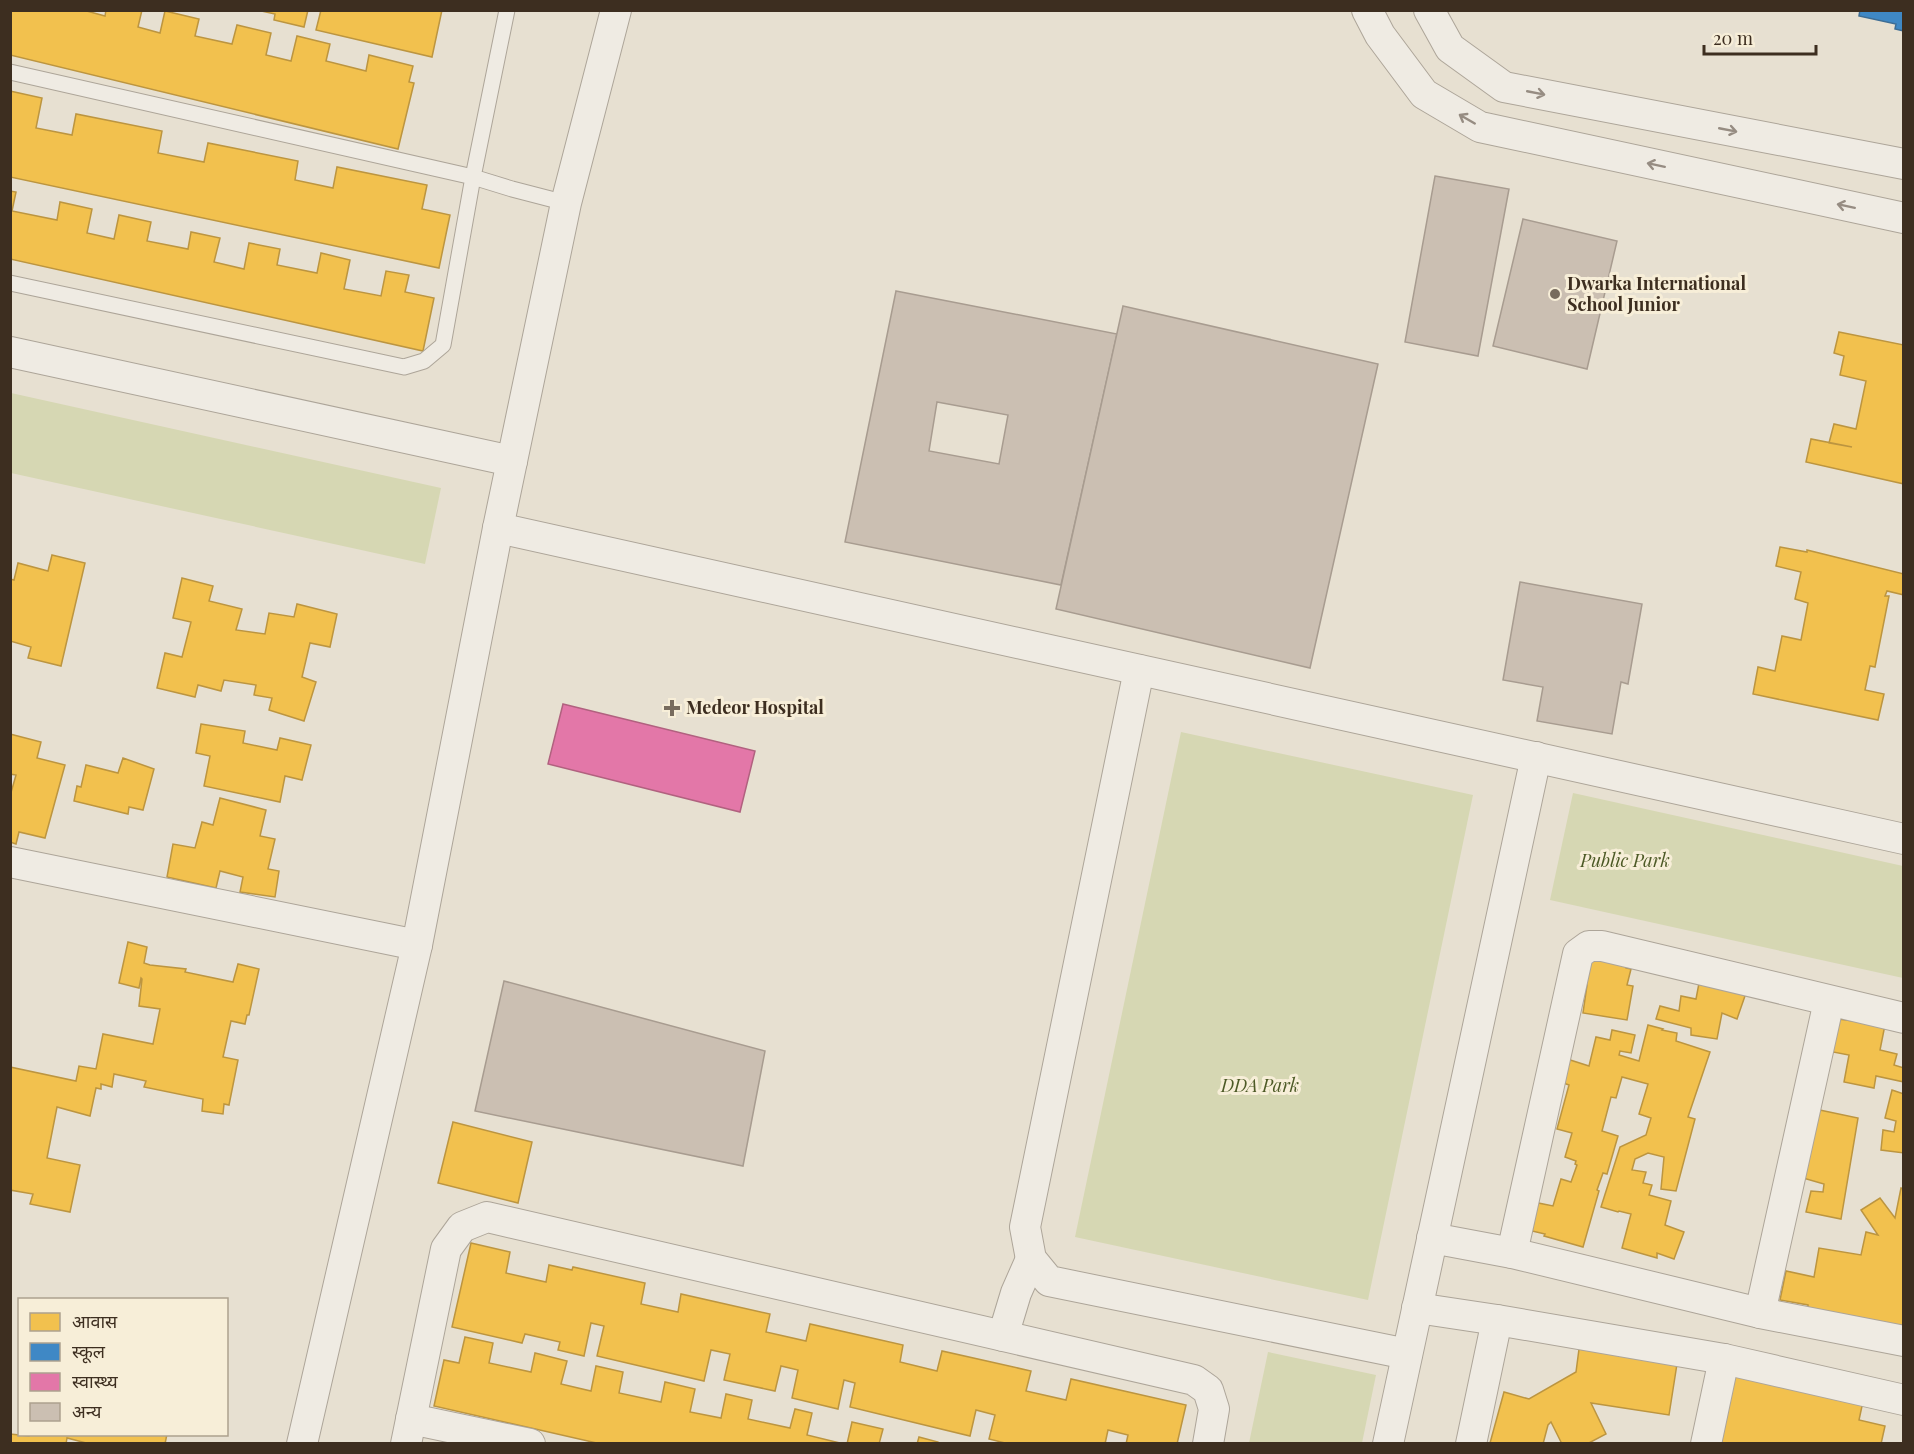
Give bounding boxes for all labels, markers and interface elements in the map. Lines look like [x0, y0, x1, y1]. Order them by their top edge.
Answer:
scale bar [1704, 18, 1816, 56]
text: 20 m [1713, 26, 1753, 50]
one-way arrow [1526, 88, 1546, 99]
one-way arrow [1459, 113, 1476, 125]
one-way arrow [1717, 125, 1737, 136]
one-way arrow [1646, 159, 1666, 170]
one-way arrow [1837, 200, 1857, 211]
place label: Dwarka International School Junior [1567, 271, 1746, 316]
marker: Dwarka International School Junior [1548, 287, 1562, 301]
place label: Medeor Hospital [686, 695, 824, 719]
marker: Medeor Hospital [663, 699, 681, 717]
park label: Public Park [1579, 848, 1670, 872]
park label: DDA Park [1220, 1073, 1299, 1097]
legend [18, 1298, 228, 1436]
text: आवास [72, 1309, 118, 1333]
text: स्कूल [72, 1339, 106, 1364]
text: स्वास्थ्य [72, 1369, 118, 1393]
text: अन्य [72, 1399, 102, 1423]

